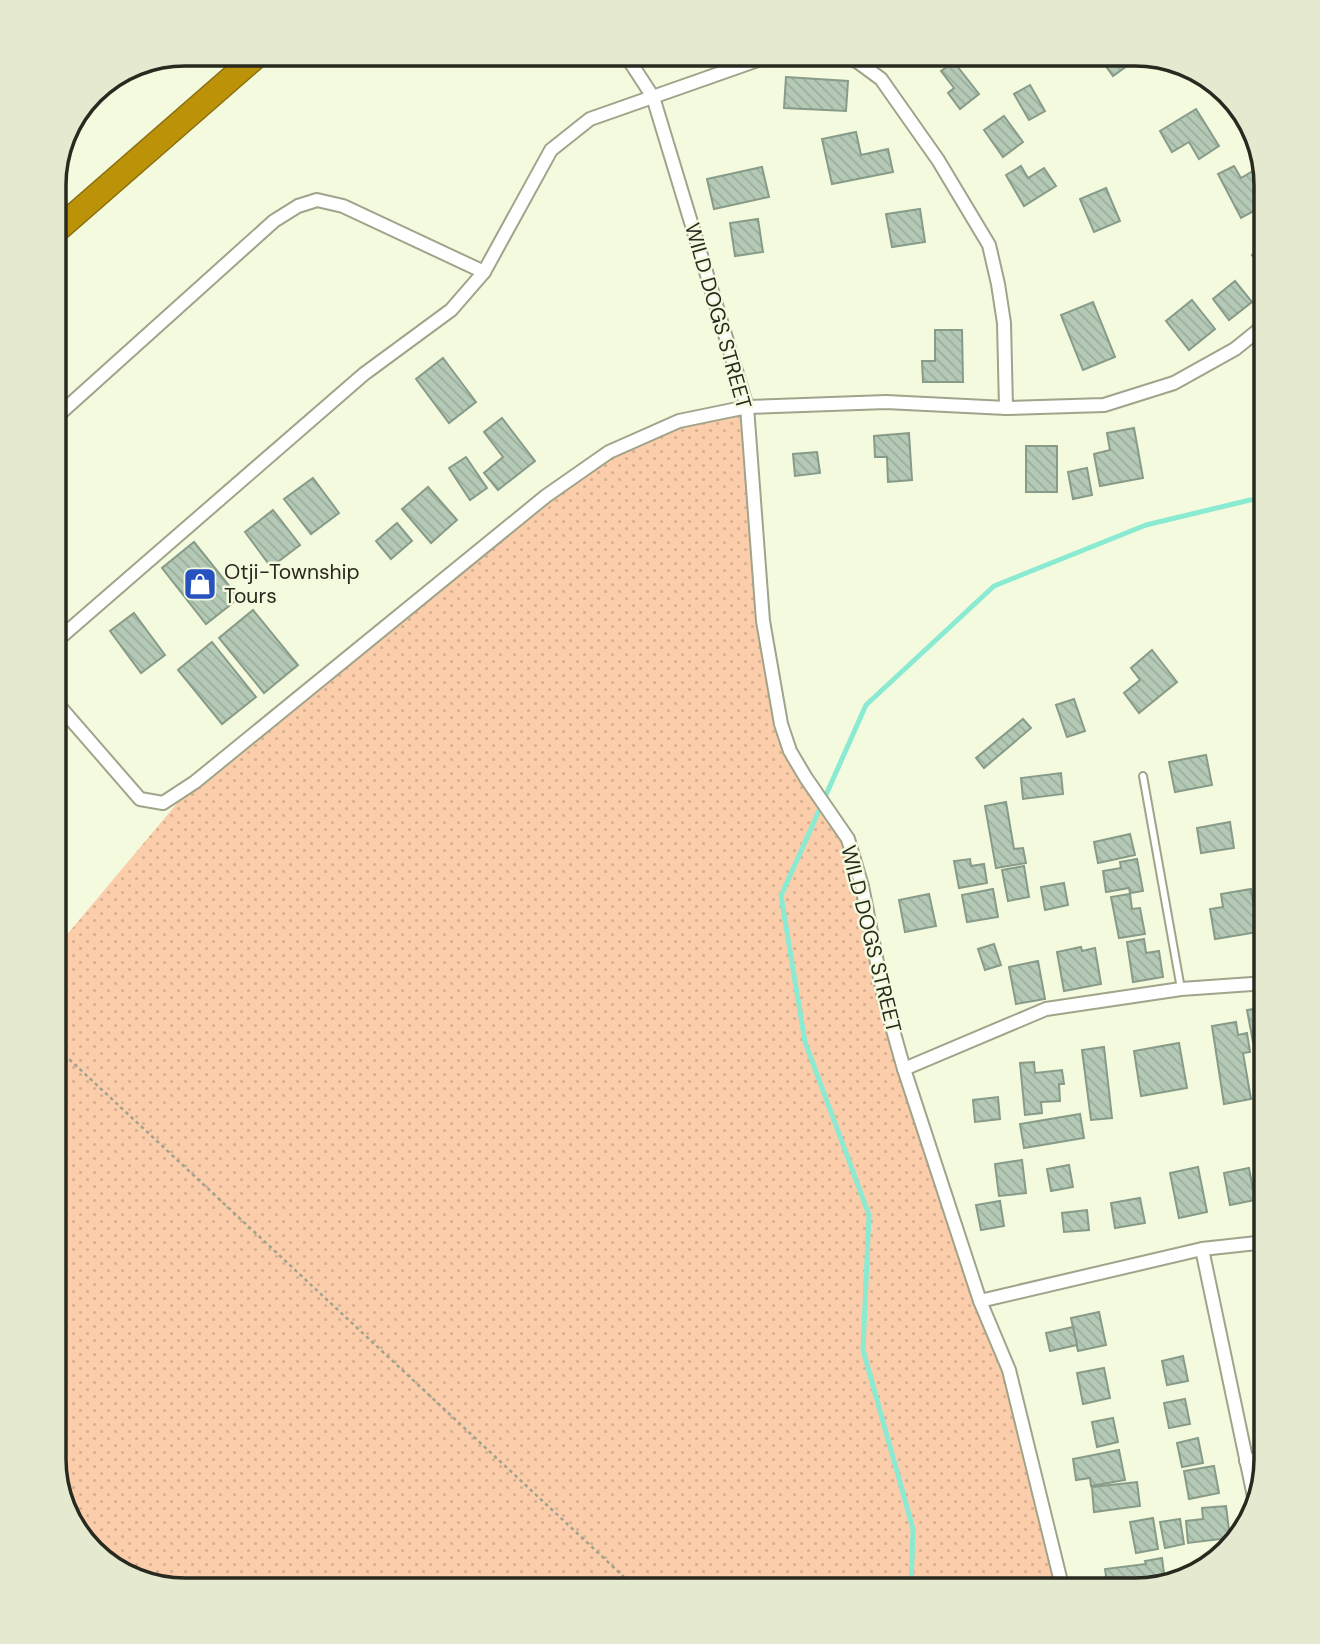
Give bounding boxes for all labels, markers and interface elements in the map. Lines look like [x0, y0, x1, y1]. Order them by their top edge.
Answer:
street label: WILD DOGS STREET [678, 220, 758, 412]
place label: Otji-Township Tours [224, 558, 360, 610]
shop icon: Otji-Township Tours [181, 565, 219, 603]
street label: WILD DOGS STREET [834, 842, 908, 1036]

